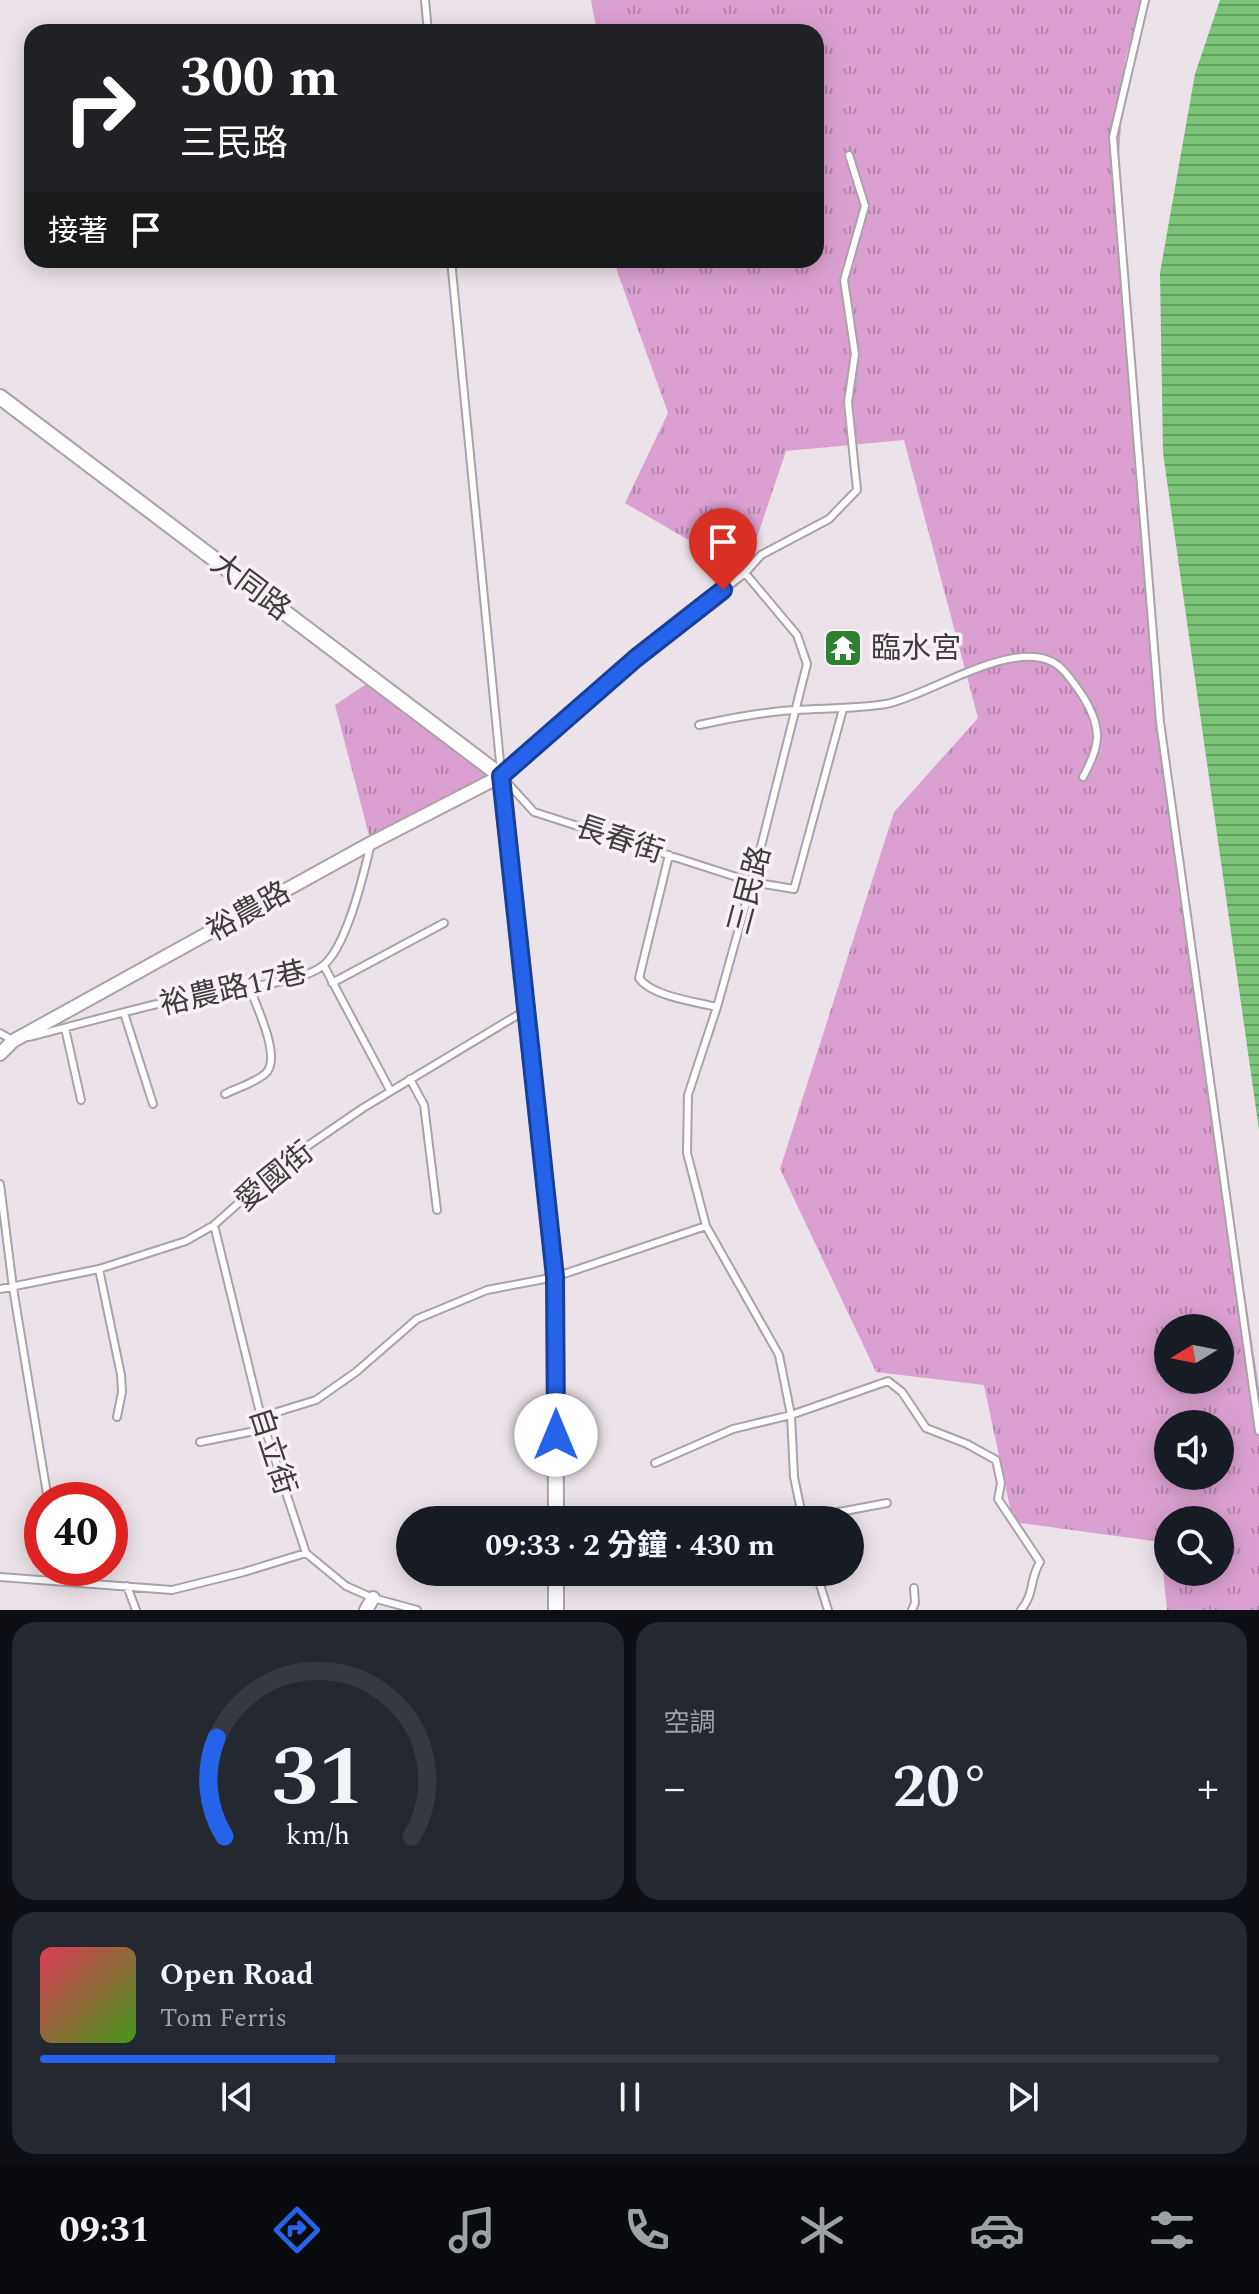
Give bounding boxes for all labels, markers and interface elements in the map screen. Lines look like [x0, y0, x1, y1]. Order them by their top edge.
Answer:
text: 300 m [180, 36, 339, 121]
icon: right [48, 56, 152, 160]
text: 三民路 [180, 117, 288, 172]
icon: arrive [124, 208, 168, 252]
text: 接著 [48, 209, 108, 255]
pin [689, 508, 757, 590]
icon: arrive [701, 520, 745, 564]
street label: 大同路 [201, 541, 300, 632]
place label: 臨水宮 [871, 626, 961, 672]
temple icon: 臨水宮 [822, 627, 864, 669]
street label: 長春街 [570, 804, 670, 876]
street label: 三民路 [716, 841, 784, 940]
street label: 裕農路 [198, 870, 299, 954]
street label: 裕農路17巷 [155, 950, 311, 1028]
street label: 愛國街 [225, 1131, 324, 1223]
north arrow [1154, 1314, 1234, 1394]
map controls [1154, 1314, 1234, 1586]
position arrow [514, 1393, 598, 1477]
street label: 自立街 [236, 1401, 308, 1501]
button: sound [1154, 1410, 1234, 1490]
speed limit sign: 40 [24, 1482, 128, 1586]
button: search [1154, 1506, 1234, 1586]
text: 09:33 · 2 分鐘 · 430 m [485, 1523, 775, 1569]
text: 空調 [664, 1703, 716, 1743]
text: 31 [271, 1715, 364, 1842]
text: 20° [893, 1742, 990, 1834]
text: − [664, 1755, 686, 1822]
text: + [1197, 1755, 1219, 1822]
text: km/h [286, 1814, 350, 1857]
text: Open Road [160, 1952, 314, 1998]
text: Tom Ferris [160, 1998, 287, 2038]
icon: previous [215, 2075, 259, 2119]
icon: pause [608, 2075, 652, 2119]
icon: next [1001, 2075, 1045, 2119]
icon: directions [269, 2202, 325, 2258]
icon: music [444, 2202, 500, 2258]
icon: phone [619, 2202, 675, 2258]
icon: climate [794, 2202, 850, 2258]
icon: car [969, 2202, 1025, 2258]
icon: filters [1144, 2202, 1200, 2258]
text: 09:31 [59, 2203, 150, 2258]

